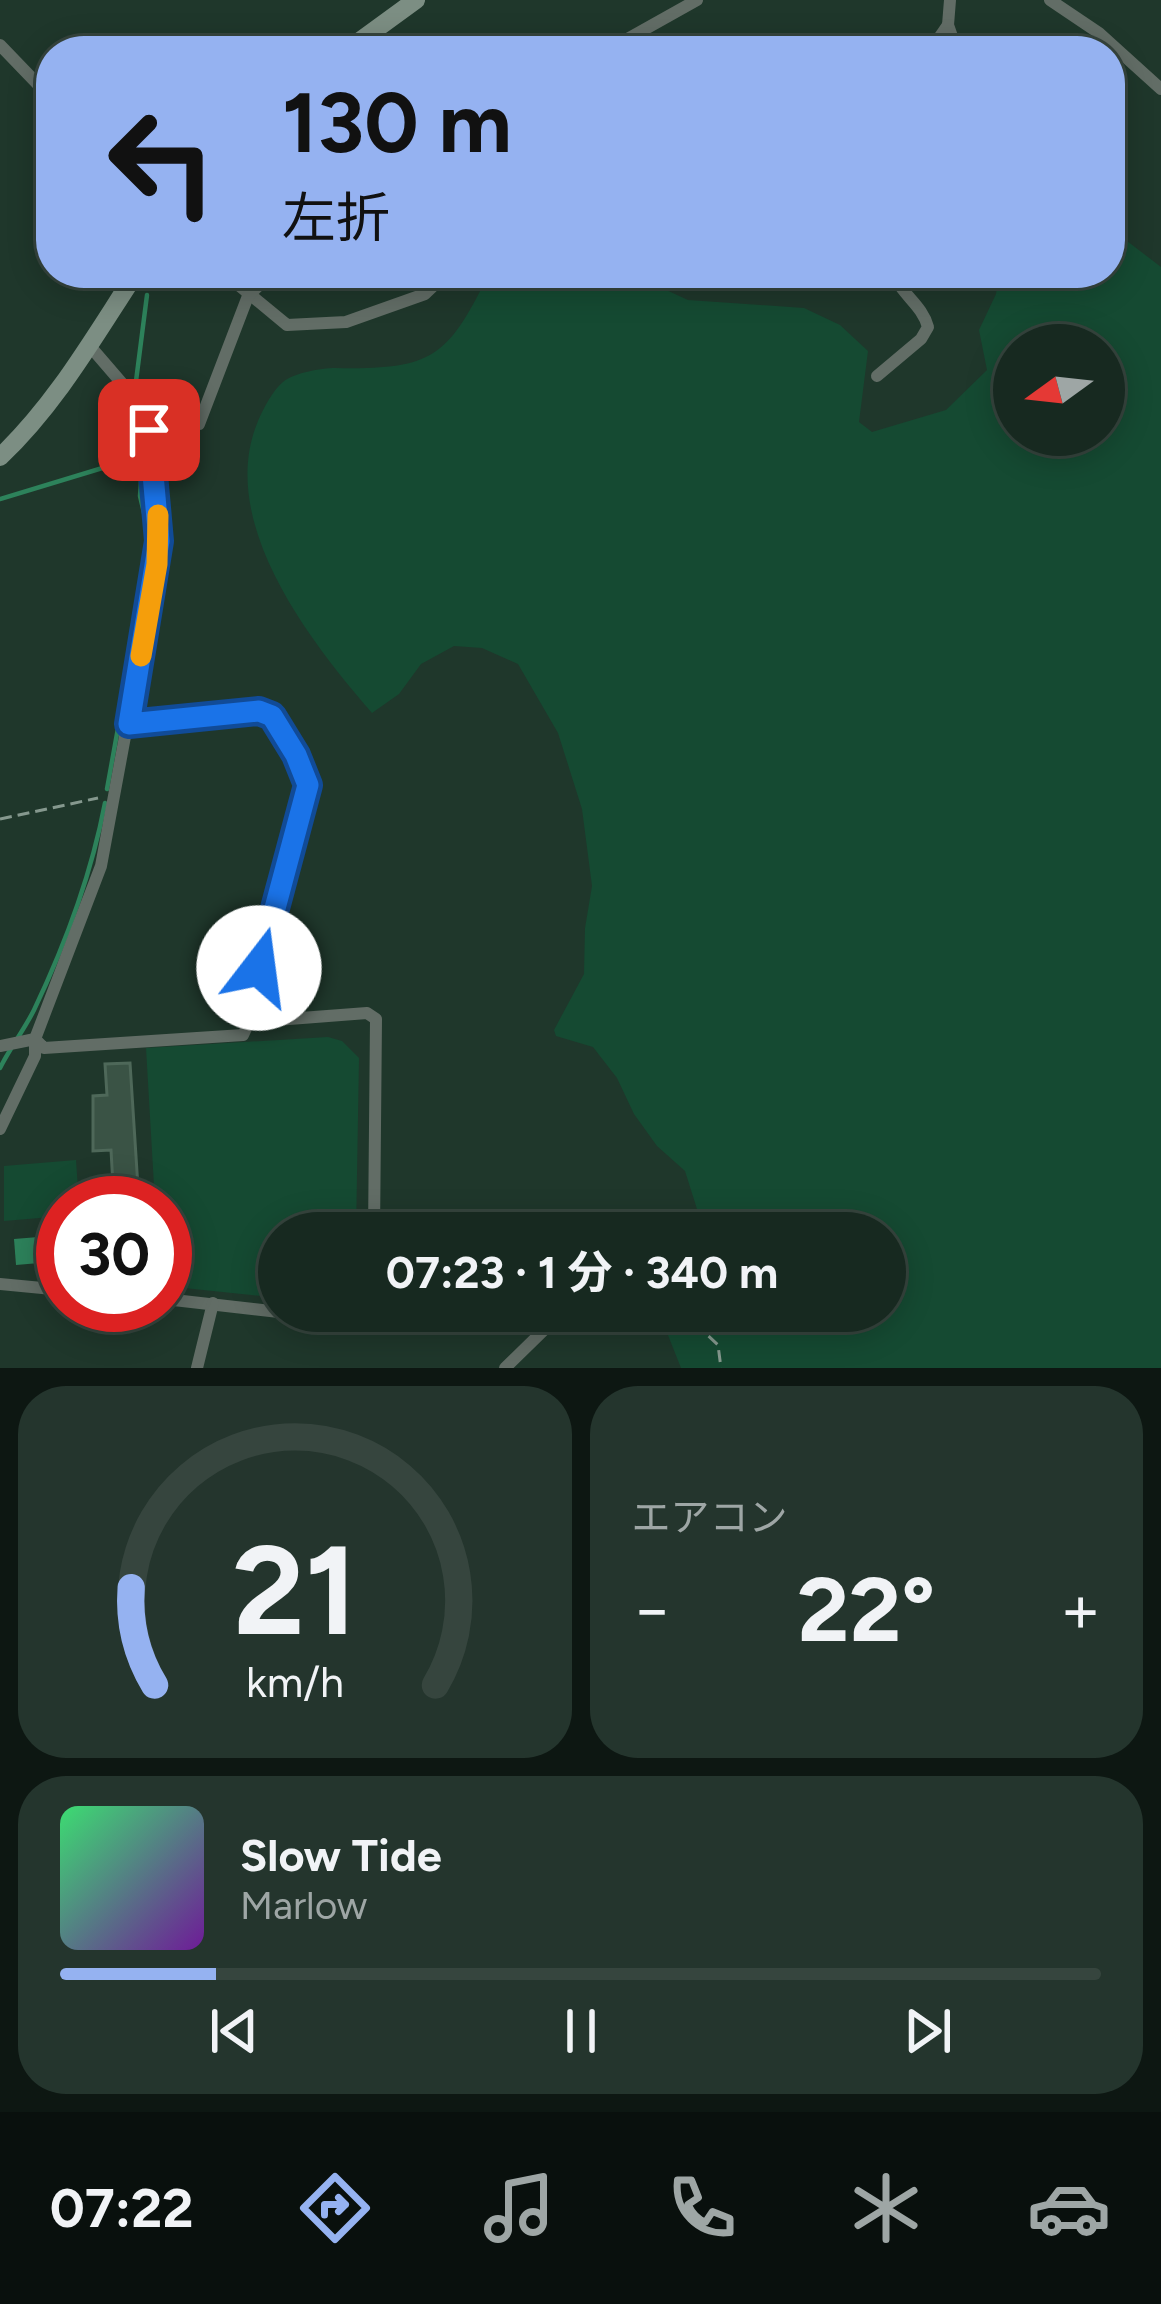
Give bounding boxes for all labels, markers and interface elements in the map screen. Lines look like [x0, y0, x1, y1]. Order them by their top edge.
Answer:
text: 130 m [282, 72, 512, 173]
icon: left [84, 84, 240, 240]
text: 左折 [282, 186, 390, 251]
north arrow [993, 324, 1125, 456]
map controls [993, 324, 1125, 456]
pin [98, 379, 200, 481]
icon: arrive [116, 397, 182, 463]
position arrow [196, 905, 322, 1031]
speed limit sign: 30 [36, 1176, 192, 1332]
text: 07:23 · 1 分 · 340 m [386, 1245, 778, 1299]
text: エアコン [632, 1494, 788, 1541]
text: 21 [232, 1515, 357, 1665]
text: 22° [797, 1555, 935, 1664]
text: − [632, 1569, 673, 1649]
text: + [1060, 1569, 1101, 1649]
text: km/h [246, 1656, 344, 1708]
text: Slow Tide [240, 1828, 442, 1882]
text: Marlow [240, 1882, 367, 1929]
icon: previous [201, 1998, 267, 2064]
icon: pause [548, 1998, 614, 2064]
icon: next [895, 1998, 961, 2064]
icon: directions [293, 2166, 377, 2250]
icon: music [477, 2166, 561, 2250]
icon: phone [660, 2166, 744, 2250]
icon: climate [844, 2166, 928, 2250]
icon: car [1027, 2166, 1111, 2250]
text: 07:22 [50, 2176, 194, 2241]

